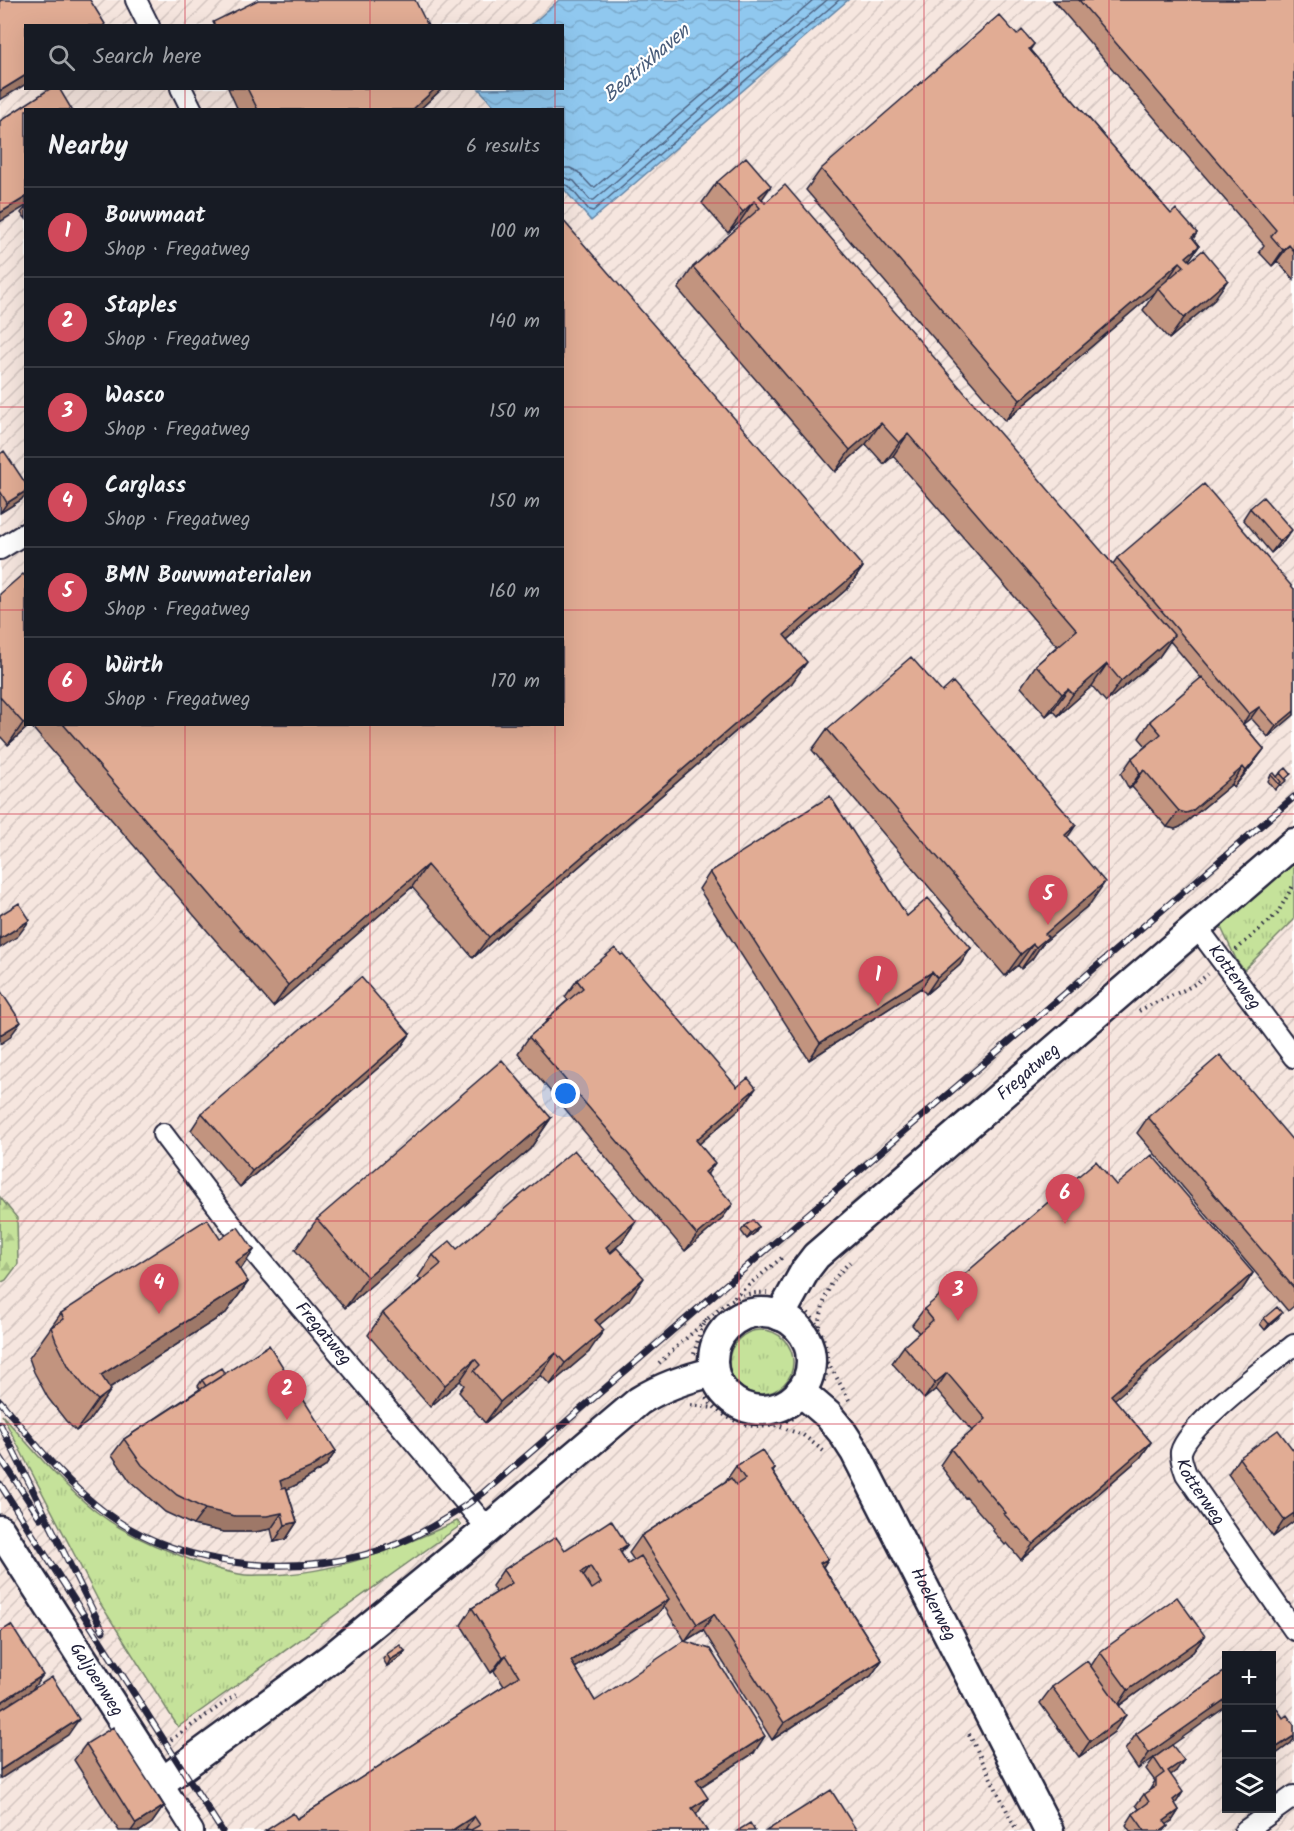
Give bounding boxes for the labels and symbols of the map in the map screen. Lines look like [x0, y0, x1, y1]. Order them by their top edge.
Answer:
water label: Beatrixhaven [596, 16, 699, 111]
pin: 5 [1028, 876, 1068, 925]
street label: Kotterweg [1200, 938, 1269, 1016]
pin: 1 [858, 956, 898, 1006]
street label: Fregatweg [990, 1036, 1067, 1108]
your location [551, 1079, 580, 1108]
pin: 6 [1046, 1174, 1084, 1224]
pin: 4 [140, 1264, 178, 1314]
pin: 3 [938, 1272, 978, 1321]
street label: Fregatweg [287, 1295, 359, 1372]
pin: 2 [268, 1370, 306, 1420]
street label: Kotterweg [1167, 1455, 1232, 1532]
street label: Hoekerweg [902, 1562, 964, 1646]
street label: Galjoenweg [62, 1637, 131, 1723]

